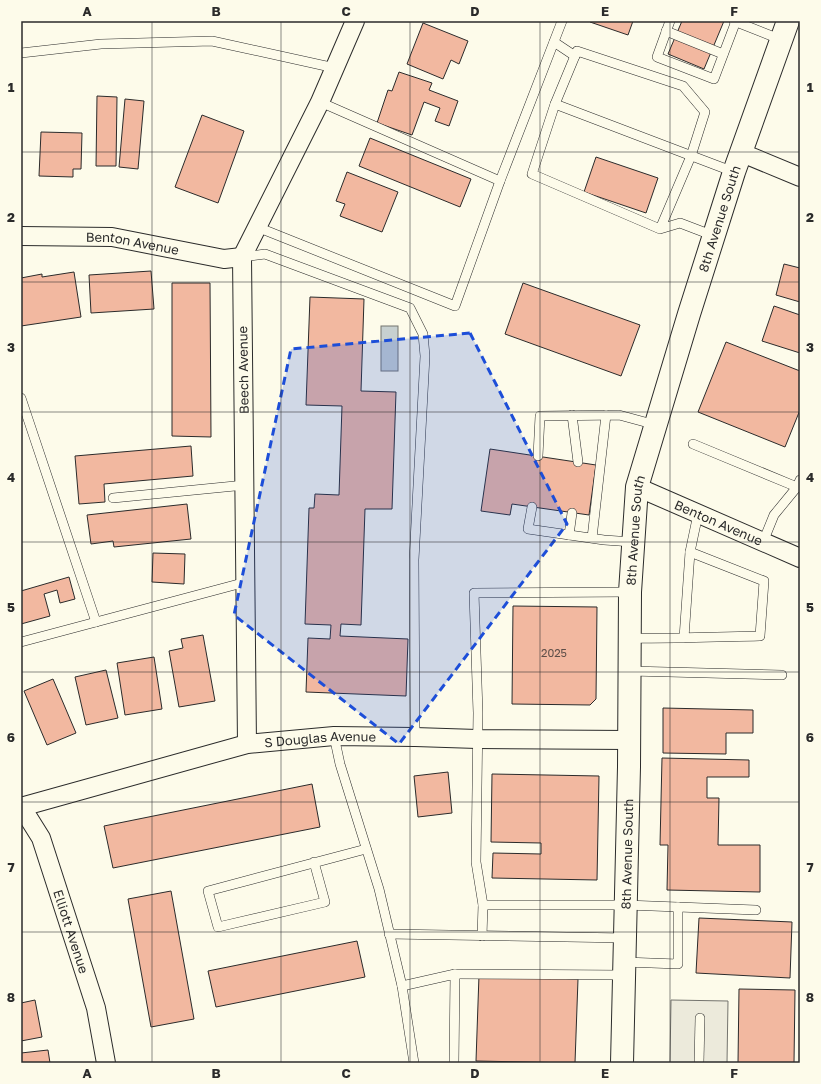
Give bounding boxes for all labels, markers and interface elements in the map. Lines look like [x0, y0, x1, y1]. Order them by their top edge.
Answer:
text: A [82, 3, 92, 19]
text: B [211, 3, 221, 19]
text: C [341, 3, 351, 19]
text: D [470, 3, 480, 19]
text: E [601, 3, 609, 19]
text: F [730, 3, 738, 19]
text: 1 [8, 79, 15, 95]
text: 1 [807, 79, 814, 95]
street label: 8th Avenue South [695, 163, 744, 274]
text: 2 [7, 209, 15, 225]
text: 2 [806, 209, 814, 225]
street label: Benton Avenue [86, 229, 180, 258]
street label: Beech Avenue [234, 326, 252, 414]
text: 3 [7, 339, 15, 355]
text: 3 [806, 339, 814, 355]
text: 4 [7, 469, 15, 485]
text: 4 [806, 469, 814, 485]
street label: 8th Avenue South [622, 473, 648, 586]
street label: Benton Avenue [672, 496, 765, 549]
text: 5 [7, 599, 15, 615]
text: 5 [806, 599, 814, 615]
house number: 2025 [541, 646, 567, 659]
street label: S Douglas Avenue [264, 728, 376, 750]
text: 6 [7, 729, 15, 745]
text: 6 [806, 729, 814, 745]
street label: 8th Avenue South [618, 798, 636, 910]
text: 7 [7, 859, 15, 875]
text: 7 [806, 859, 814, 875]
street label: Elliott Avenue [50, 888, 92, 975]
text: 8 [7, 989, 15, 1005]
text: 8 [806, 989, 814, 1005]
text: A [82, 1065, 92, 1081]
text: B [211, 1065, 221, 1081]
text: C [341, 1065, 351, 1081]
text: D [470, 1065, 480, 1081]
text: E [601, 1065, 609, 1081]
text: F [730, 1065, 738, 1081]

